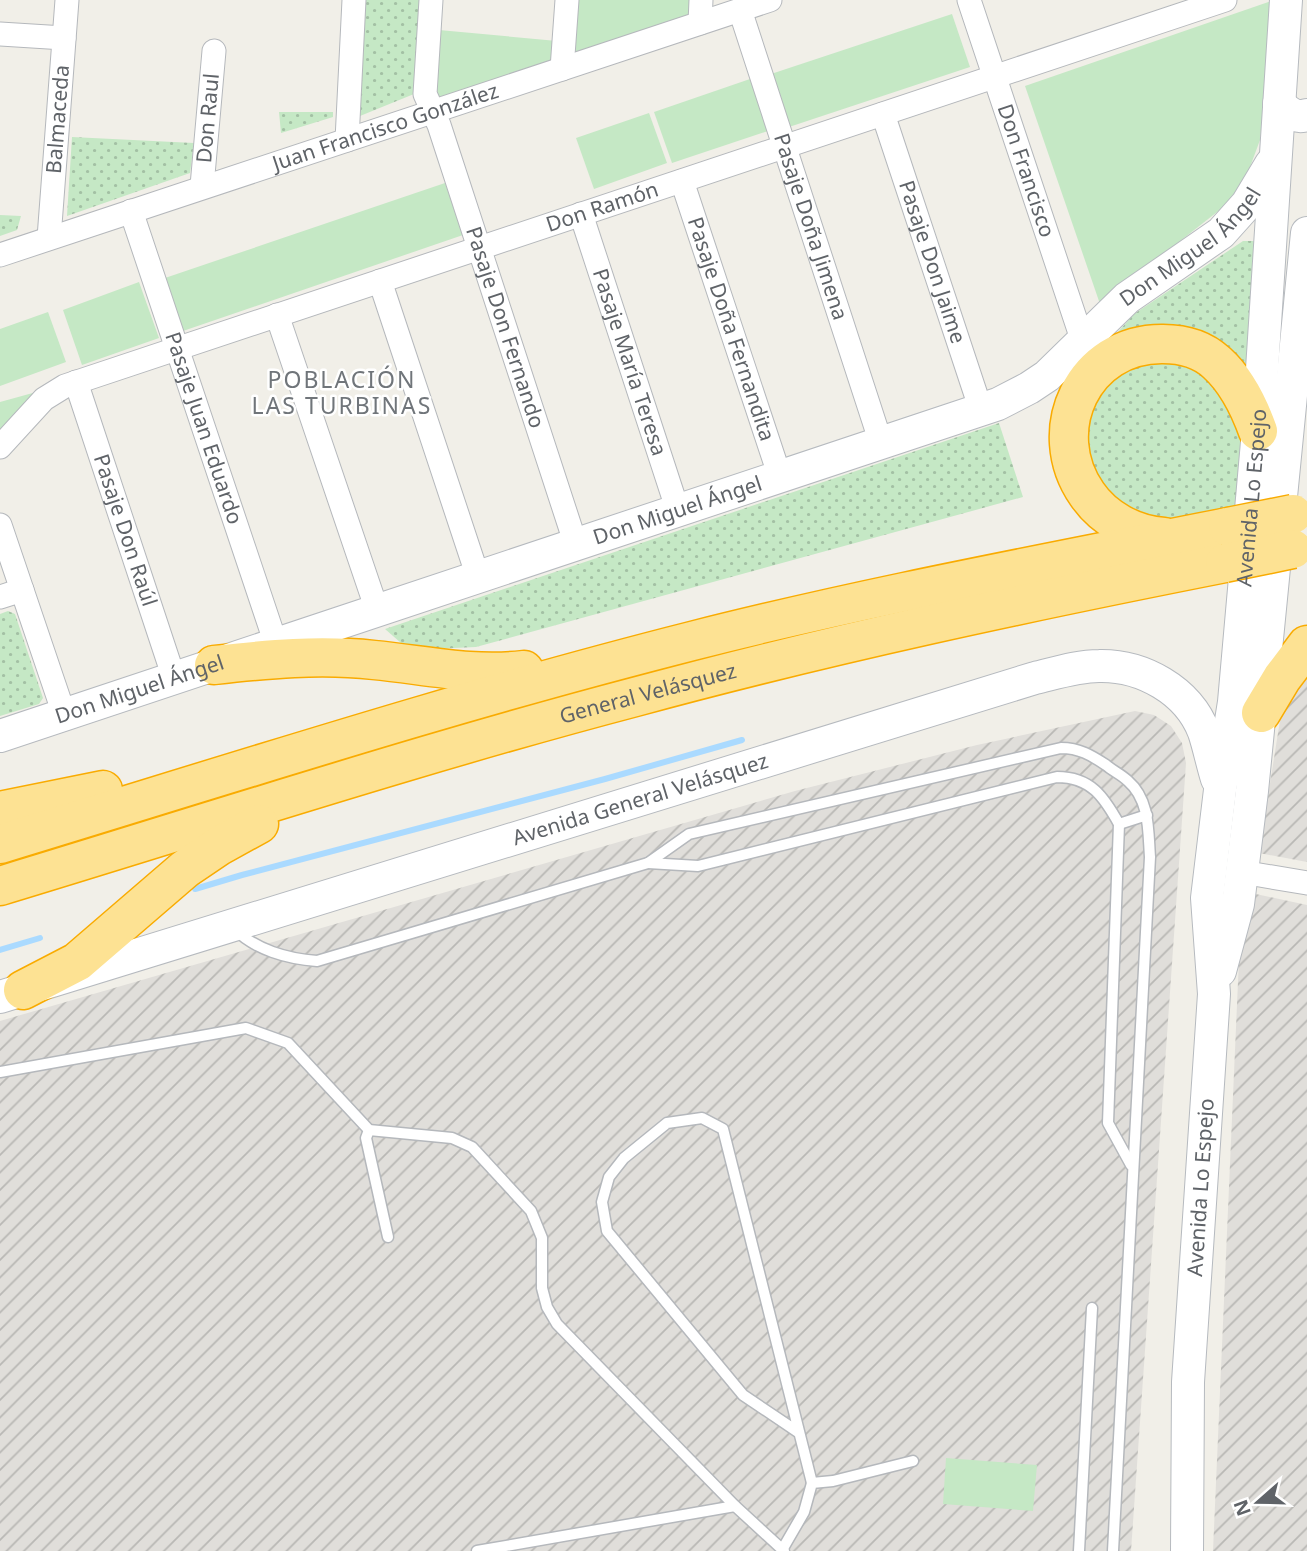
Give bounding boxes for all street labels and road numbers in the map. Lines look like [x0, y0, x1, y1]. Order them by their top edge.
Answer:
street label: Balmaceda [39, 64, 75, 175]
street label: Don Raul [189, 72, 225, 164]
street label: Juan Francisco González [267, 76, 502, 177]
street label: Don Francisco [992, 100, 1062, 241]
street label: Pasaje Doña Jimena [768, 130, 855, 323]
street label: Don Ramón [542, 175, 662, 238]
street label: Pasaje Don Jaime [893, 177, 973, 347]
street label: Don Miguel Ángel [1113, 182, 1267, 312]
street label: Pasaje Doña Fernandita [682, 213, 782, 444]
street label: Pasaje Don Fernando [460, 223, 552, 431]
street label: Pasaje María Teresa [587, 265, 674, 459]
street label: Pasaje Juan Eduardo [159, 328, 250, 528]
street label: Avenida Lo Espejo [1229, 408, 1272, 588]
street label: Pasaje Don Raúl [88, 450, 164, 610]
street label: Don Miguel Ángel [589, 469, 765, 551]
street label: Don Miguel Ángel [51, 648, 227, 730]
street label: General Velásquez [556, 656, 739, 730]
street label: Avenida General Velásquez [509, 746, 771, 851]
street label: Avenida Lo Espejo [1180, 1097, 1220, 1277]

